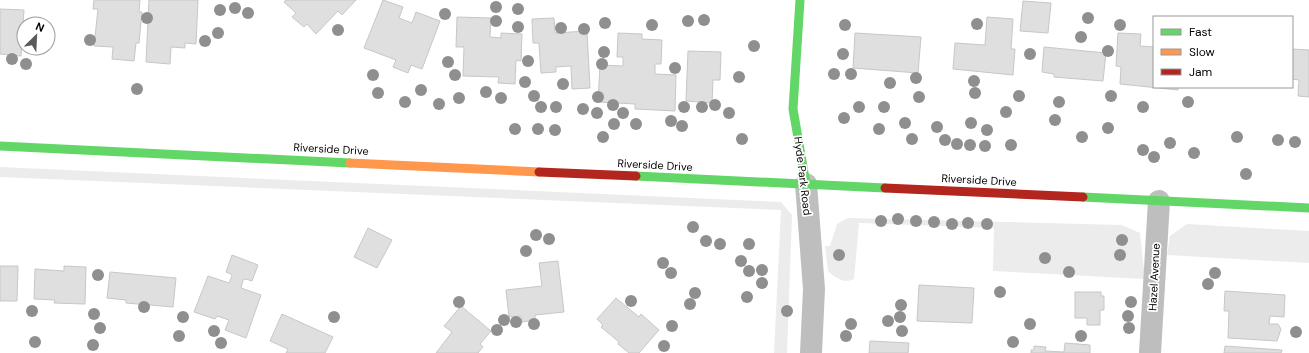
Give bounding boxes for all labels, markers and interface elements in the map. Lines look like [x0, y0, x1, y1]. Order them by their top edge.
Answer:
north arrow [16, 16, 56, 56]
legend [1153, 16, 1293, 88]
text: N [34, 19, 47, 35]
text: Fast [1189, 24, 1212, 40]
text: Slow [1189, 44, 1215, 60]
text: Jam [1189, 64, 1212, 80]
street label: Hyde Park Road [791, 136, 815, 216]
street label: Riverside Drive [293, 140, 369, 158]
street label: Riverside Drive [617, 156, 693, 174]
street label: Riverside Drive [941, 171, 1017, 189]
street label: Hazel Avenue [1145, 243, 1163, 311]

